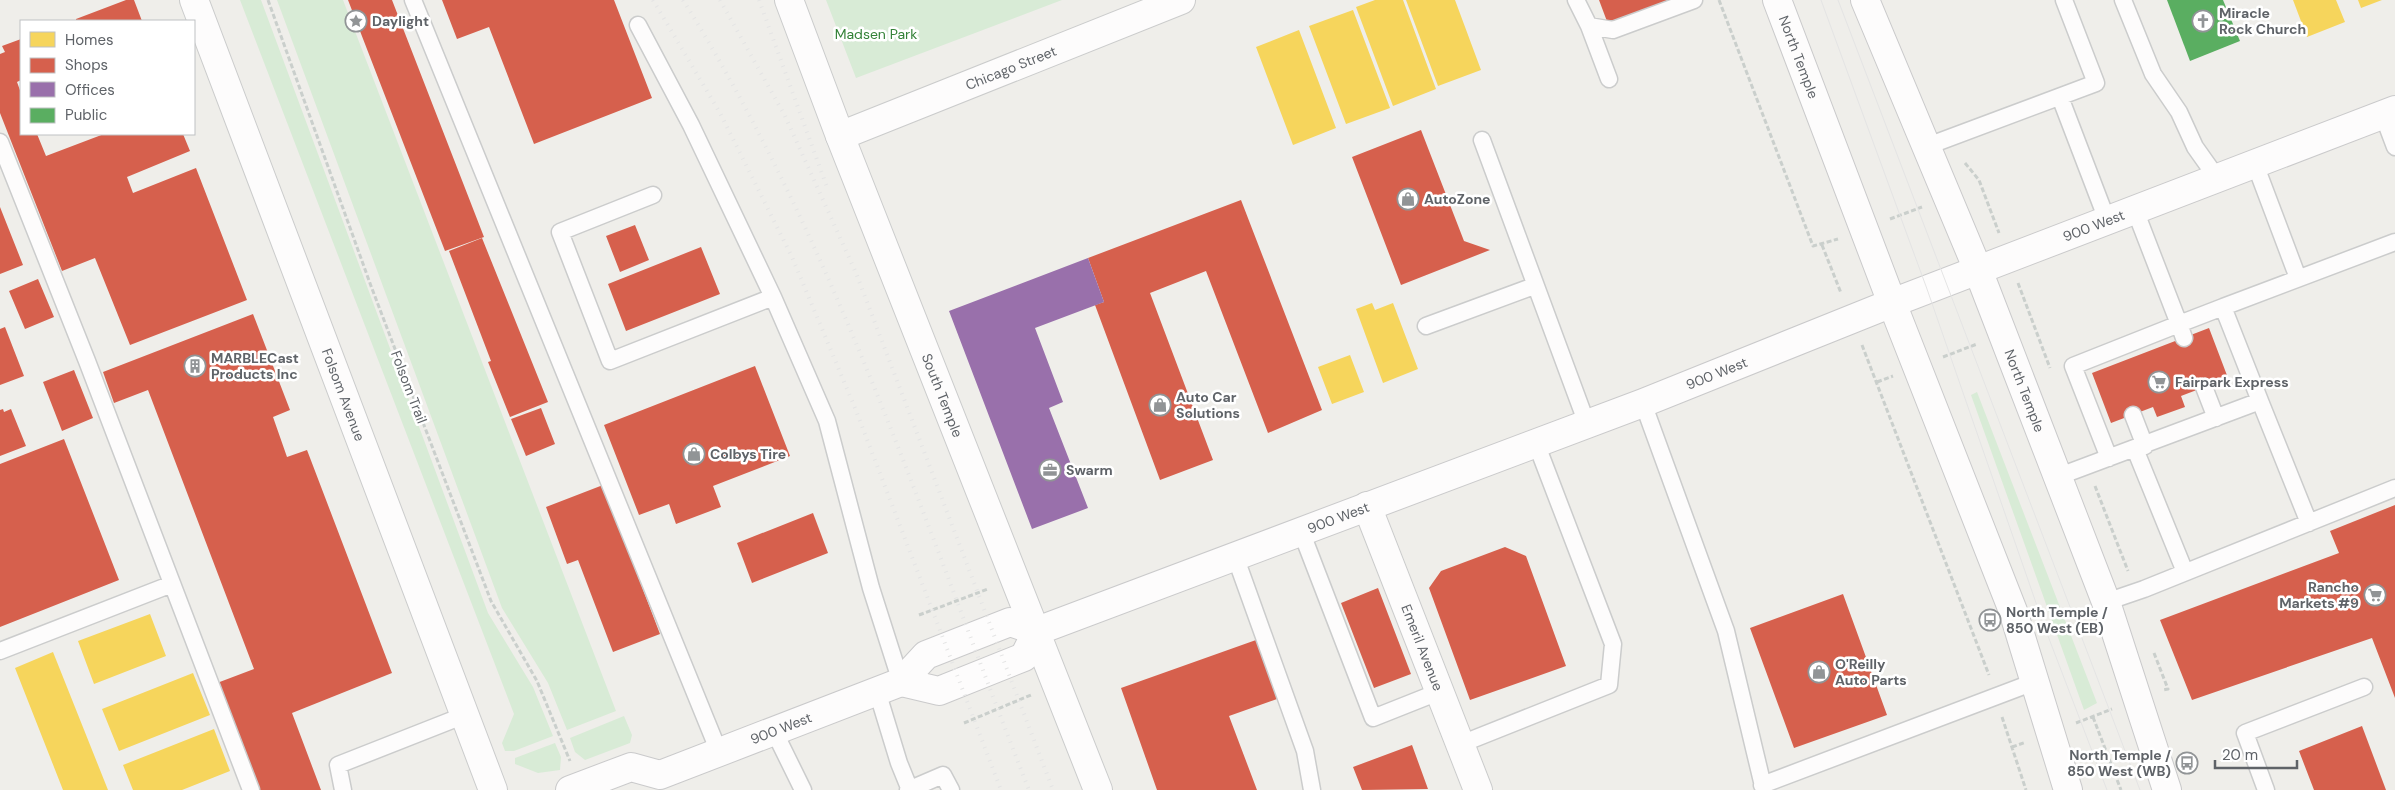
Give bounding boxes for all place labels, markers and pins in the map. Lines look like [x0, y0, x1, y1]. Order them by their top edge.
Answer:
place label: Miracle Rock Church [2219, 4, 2306, 38]
place icon: Daylight [344, 9, 368, 33]
church icon: Miracle Rock Church [2191, 9, 2215, 33]
place label: Daylight [372, 12, 429, 30]
shop icon: AutoZone [1396, 187, 1420, 211]
place label: AutoZone [1424, 190, 1491, 208]
place label: MARBLECast Products Inc [211, 349, 299, 383]
building icon: MARBLECast Products Inc [183, 354, 207, 378]
supermarket icon: Fairpark Express [2147, 370, 2171, 394]
place label: Fairpark Express [2175, 373, 2289, 391]
place label: Auto Car Solutions [1176, 388, 1240, 422]
shop icon: Auto Car Solutions [1148, 393, 1172, 417]
shop icon: Colbys Tire [682, 442, 706, 466]
place label: Colbys Tire [710, 445, 786, 463]
office icon: Swarm [1038, 458, 1062, 482]
place label: Swarm [1066, 461, 1113, 479]
place label: Rancho Markets #9 [2279, 578, 2359, 612]
supermarket icon: Rancho Markets #9 [2363, 583, 2387, 607]
place label: North Temple / 850 West (EB) [2006, 603, 2108, 637]
bus stop icon: North Temple / 850 West (EB) [1978, 608, 2002, 632]
place label: O'Reilly Auto Parts [1835, 655, 1907, 689]
shop icon: O'Reilly Auto Parts [1807, 660, 1831, 684]
place label: North Temple / 850 West (WB) [2067, 746, 2171, 780]
bus stop icon: North Temple / 850 West (WB) [2175, 751, 2199, 775]

